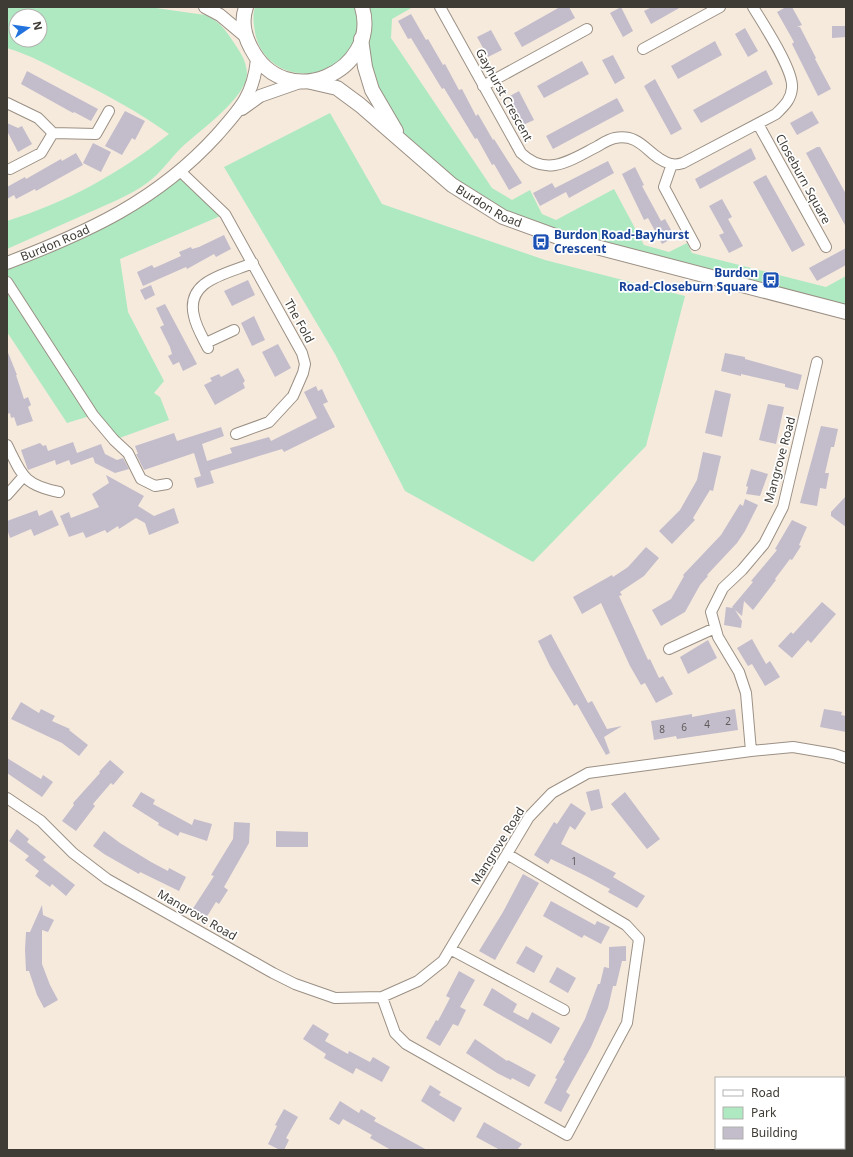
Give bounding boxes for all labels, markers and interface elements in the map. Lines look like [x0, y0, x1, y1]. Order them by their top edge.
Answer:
north arrow [8, 8, 48, 48]
text: N [30, 20, 47, 32]
street label: Gayhurst Crescent [472, 45, 537, 145]
street label: Closeburn Square [772, 131, 835, 227]
street label: Burdon Road [453, 180, 524, 231]
street label: Burdon Road [18, 220, 92, 265]
place label: Burdon Road-Bayhurst Crescent [554, 226, 689, 257]
bus stop icon: Burdon Road-Bayhurst Crescent [531, 232, 551, 252]
place label: Burdon Road-Closeburn Square [619, 264, 758, 295]
bus stop icon: Burdon Road-Closeburn Square [761, 270, 781, 290]
street label: The Fold [280, 296, 318, 346]
street label: Mangrove Road [760, 415, 799, 505]
house number: 2 [725, 714, 731, 728]
house number: 4 [704, 717, 710, 731]
house number: 6 [681, 720, 687, 734]
house number: 8 [659, 722, 665, 736]
street label: Mangrove Road [467, 804, 528, 888]
house number: 1 [571, 854, 577, 868]
street label: Mangrove Road [154, 885, 240, 944]
legend [715, 1077, 845, 1149]
text: Road [751, 1084, 780, 1101]
text: Park [751, 1104, 777, 1121]
text: Building [751, 1124, 798, 1141]

